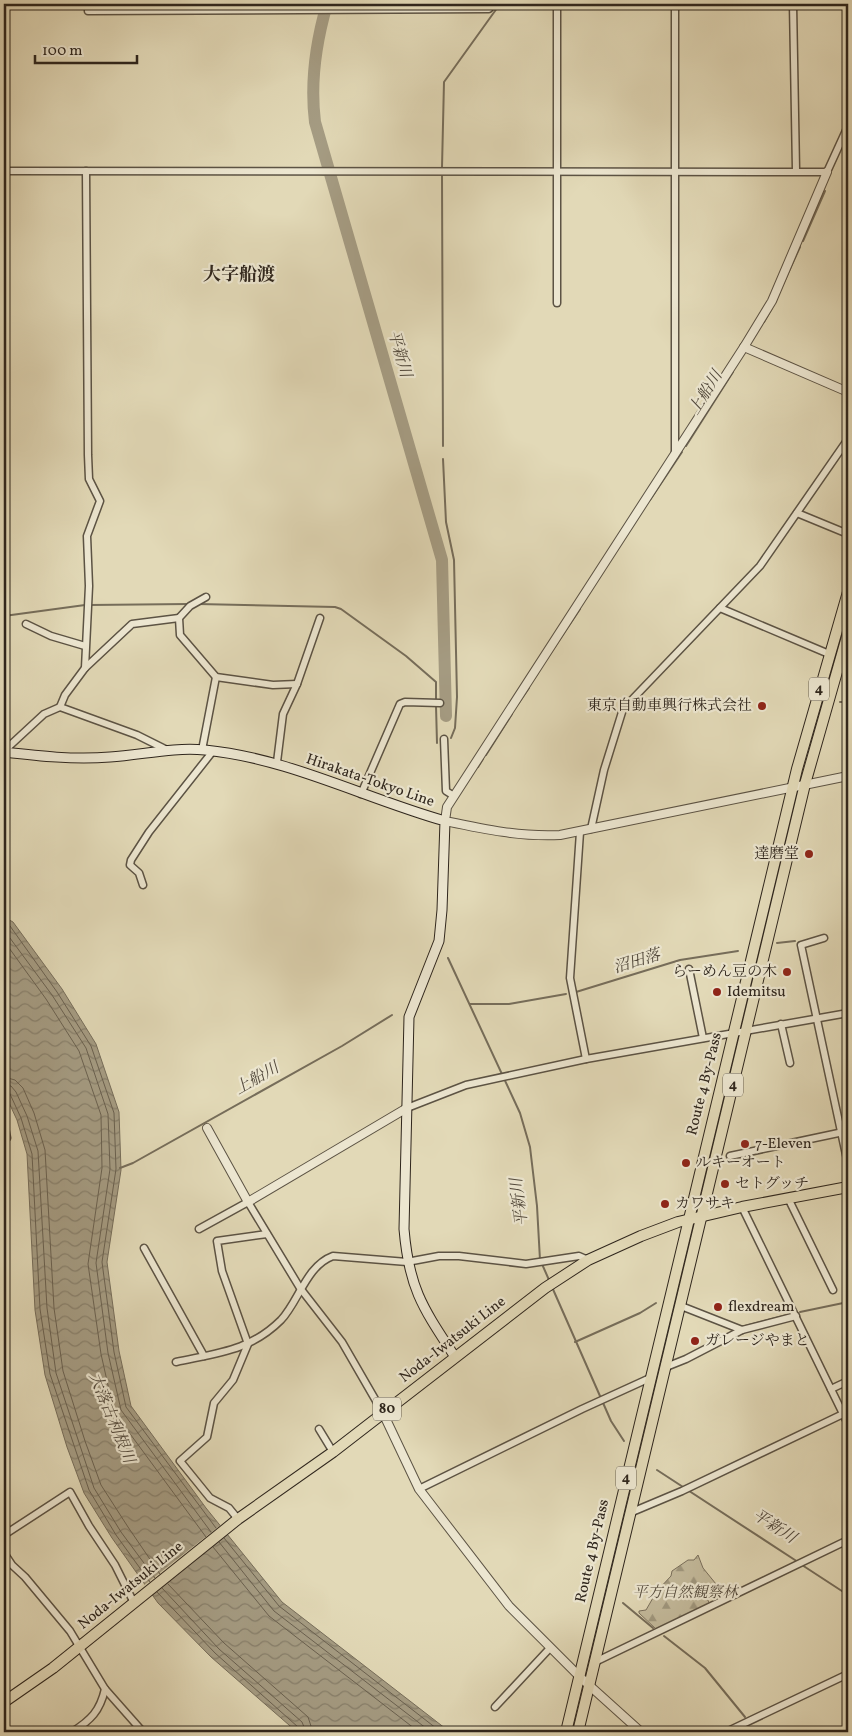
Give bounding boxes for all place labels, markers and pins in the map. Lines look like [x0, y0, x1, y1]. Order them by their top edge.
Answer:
place label: 東京自動車興行株式会社 [587, 696, 752, 717]
marker: 東京自動車興行株式会社 [756, 700, 768, 712]
place label: 達磨堂 [754, 844, 799, 865]
marker: 達磨堂 [803, 848, 815, 860]
place label: らーめん豆の木 [672, 962, 777, 983]
marker: らーめん豆の木 [781, 966, 793, 978]
place label: Idemitsu [727, 982, 786, 1003]
marker: Idemitsu [711, 986, 723, 998]
place label: 7-Eleven [755, 1134, 812, 1155]
marker: 7-Eleven [739, 1138, 751, 1150]
place label: ルキーオート [696, 1153, 786, 1174]
marker: ルキーオート [680, 1157, 692, 1169]
place label: セトグッチ [735, 1174, 809, 1195]
marker: セトグッチ [719, 1178, 731, 1190]
place label: カワサキ [675, 1194, 735, 1215]
marker: カワサキ [659, 1198, 671, 1210]
place label: flexdream [728, 1297, 795, 1318]
marker: flexdream [712, 1301, 724, 1313]
place label: ガレージやまと [705, 1331, 810, 1352]
marker: ガレージやまと [689, 1335, 701, 1347]

